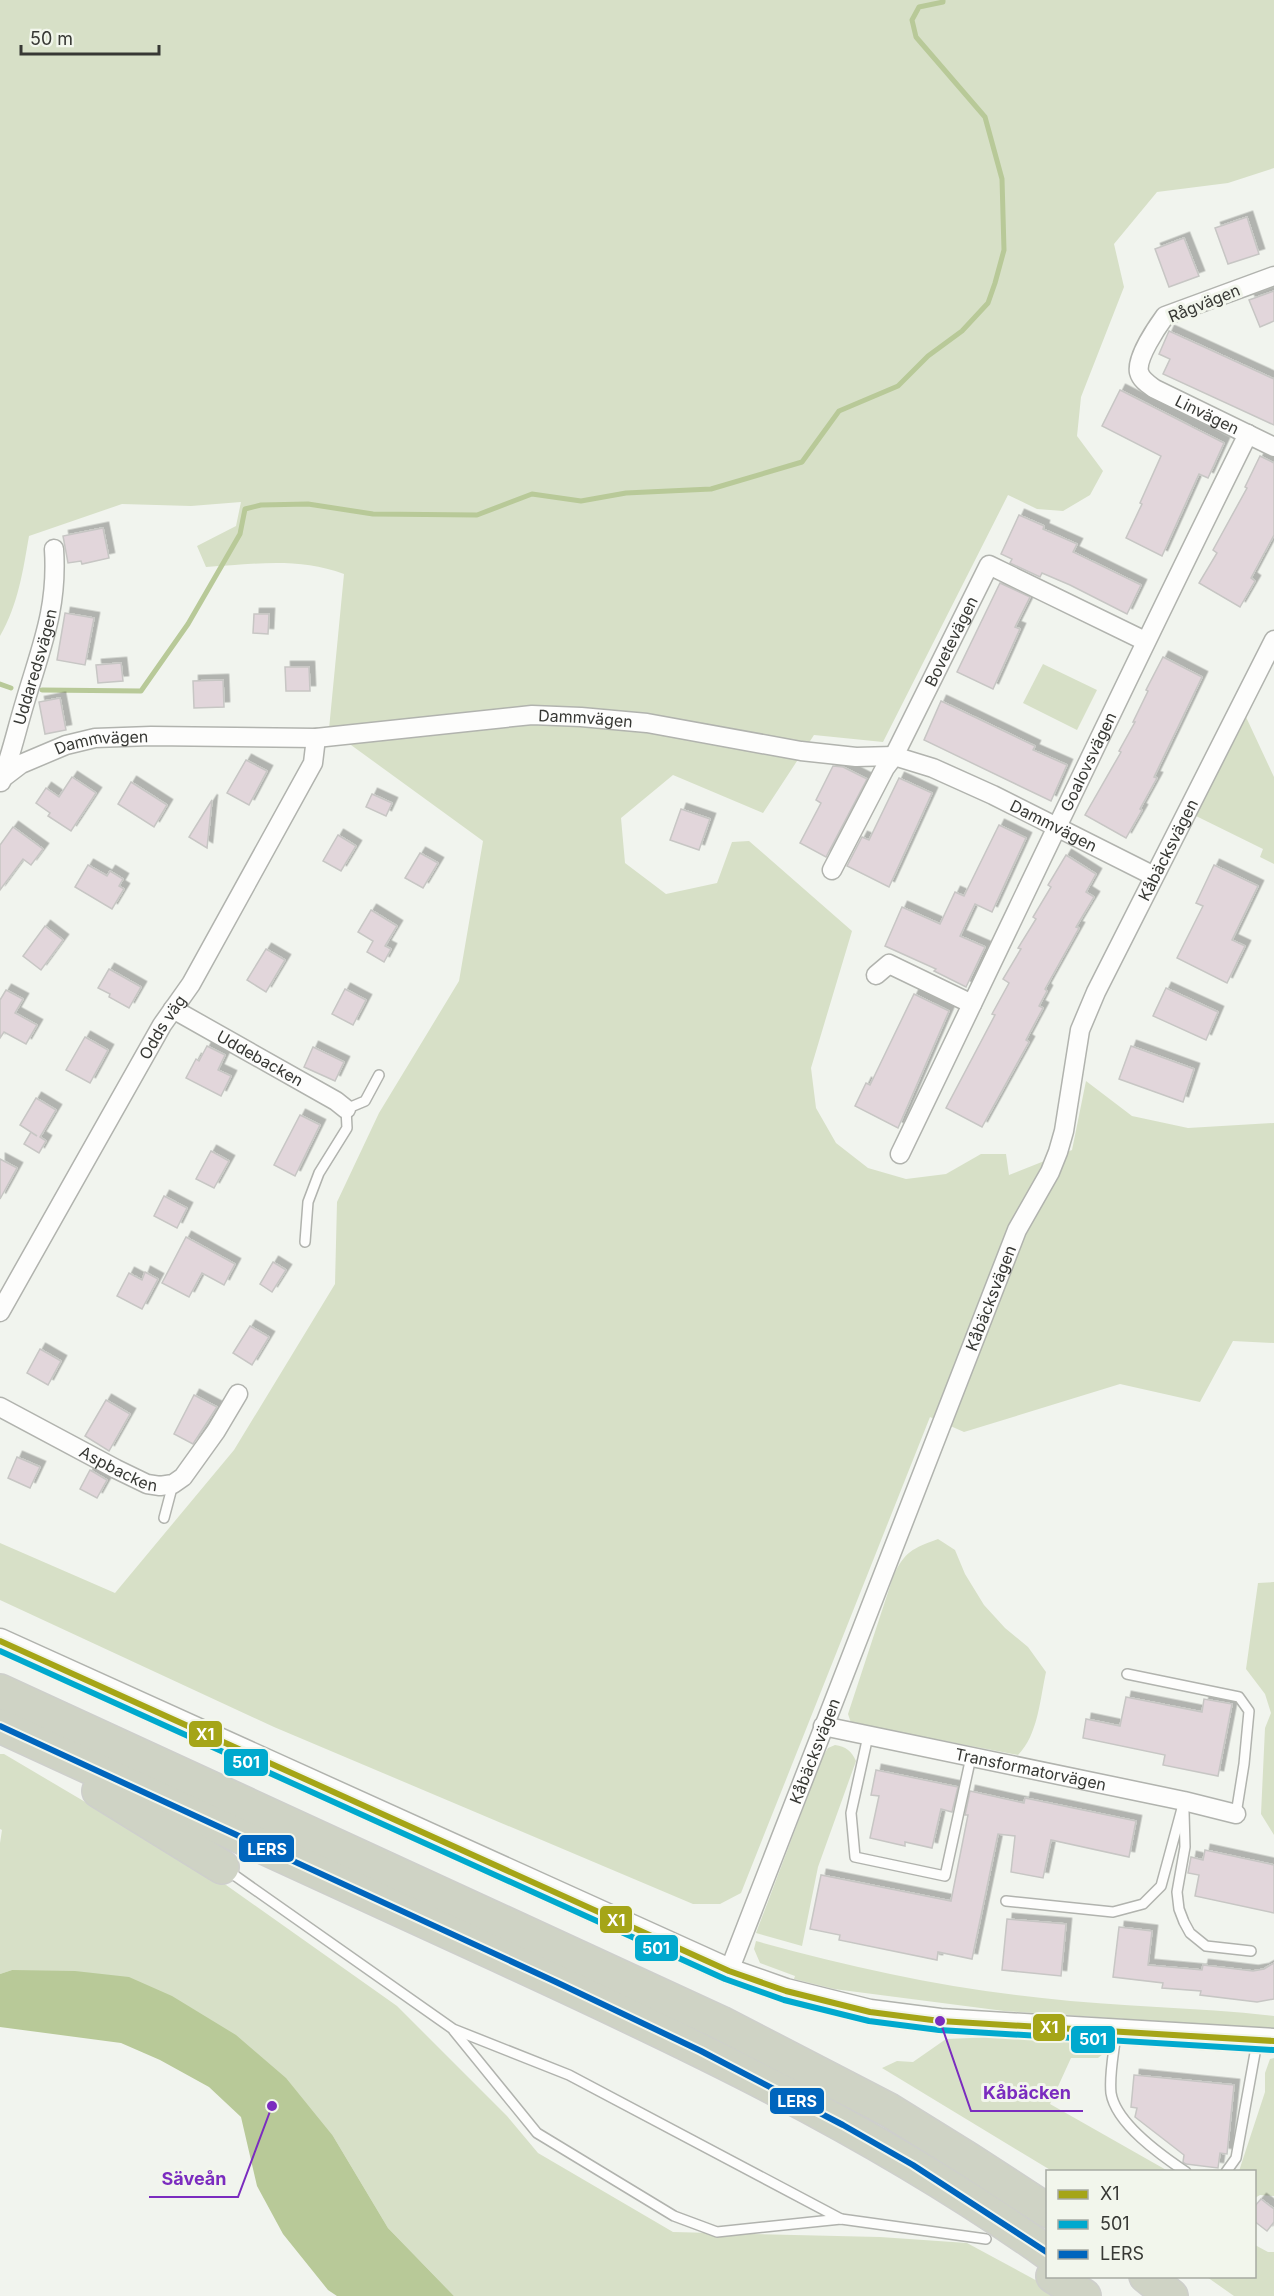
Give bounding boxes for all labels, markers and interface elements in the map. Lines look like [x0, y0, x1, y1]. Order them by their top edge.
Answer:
scale bar [21, 18, 159, 56]
text: 50 m [30, 28, 73, 49]
street label: Rågvägen [1165, 280, 1243, 326]
street label: Linvägen [1172, 390, 1243, 439]
street label: Bovetevägen [920, 593, 982, 690]
street label: Uddaredsvägen [9, 607, 61, 727]
street label: Dammvägen [538, 705, 634, 732]
street label: Goalovsvägen [1056, 709, 1121, 815]
street label: Dammvägen [51, 726, 149, 759]
street label: Dammvägen [1007, 795, 1100, 856]
street label: Kåbäcksvägen [1134, 795, 1202, 904]
street label: Odds väg [135, 991, 190, 1063]
street label: Uddebacken [213, 1026, 307, 1090]
street label: Kåbäcksvägen [961, 1242, 1020, 1354]
street label: Aspbacken [76, 1441, 159, 1495]
street label: Kåbäcksvägen [785, 1695, 844, 1807]
line badge: X1 [188, 1720, 223, 1748]
text: X1 [196, 1724, 214, 1744]
street label: Transformatorvägen [953, 1744, 1108, 1795]
line badge: 501 [223, 1748, 269, 1777]
text: 501 [232, 1752, 260, 1772]
line badge: LERS [238, 1834, 295, 1863]
text: LERS [247, 1839, 287, 1859]
line badge: X1 [599, 1905, 633, 1934]
text: X1 [607, 1910, 625, 1930]
line badge: 501 [634, 1934, 679, 1962]
text: 501 [642, 1938, 670, 1958]
line badge: X1 [1032, 2013, 1066, 2042]
text: X1 [1040, 2017, 1058, 2037]
line badge: 501 [1070, 2025, 1116, 2054]
text: 501 [1079, 2029, 1107, 2049]
callout: Kåbäcken [971, 2075, 1083, 2111]
text: Kåbäcken [983, 2082, 1071, 2103]
line badge: LERS [769, 2087, 825, 2115]
text: LERS [777, 2091, 817, 2111]
callout: Säveån [149, 2161, 238, 2197]
text: Säveån [162, 2168, 226, 2189]
legend [1046, 2170, 1256, 2278]
text: X1 [1100, 2183, 1120, 2204]
text: 501 [1100, 2213, 1130, 2234]
text: LERS [1100, 2243, 1144, 2264]

